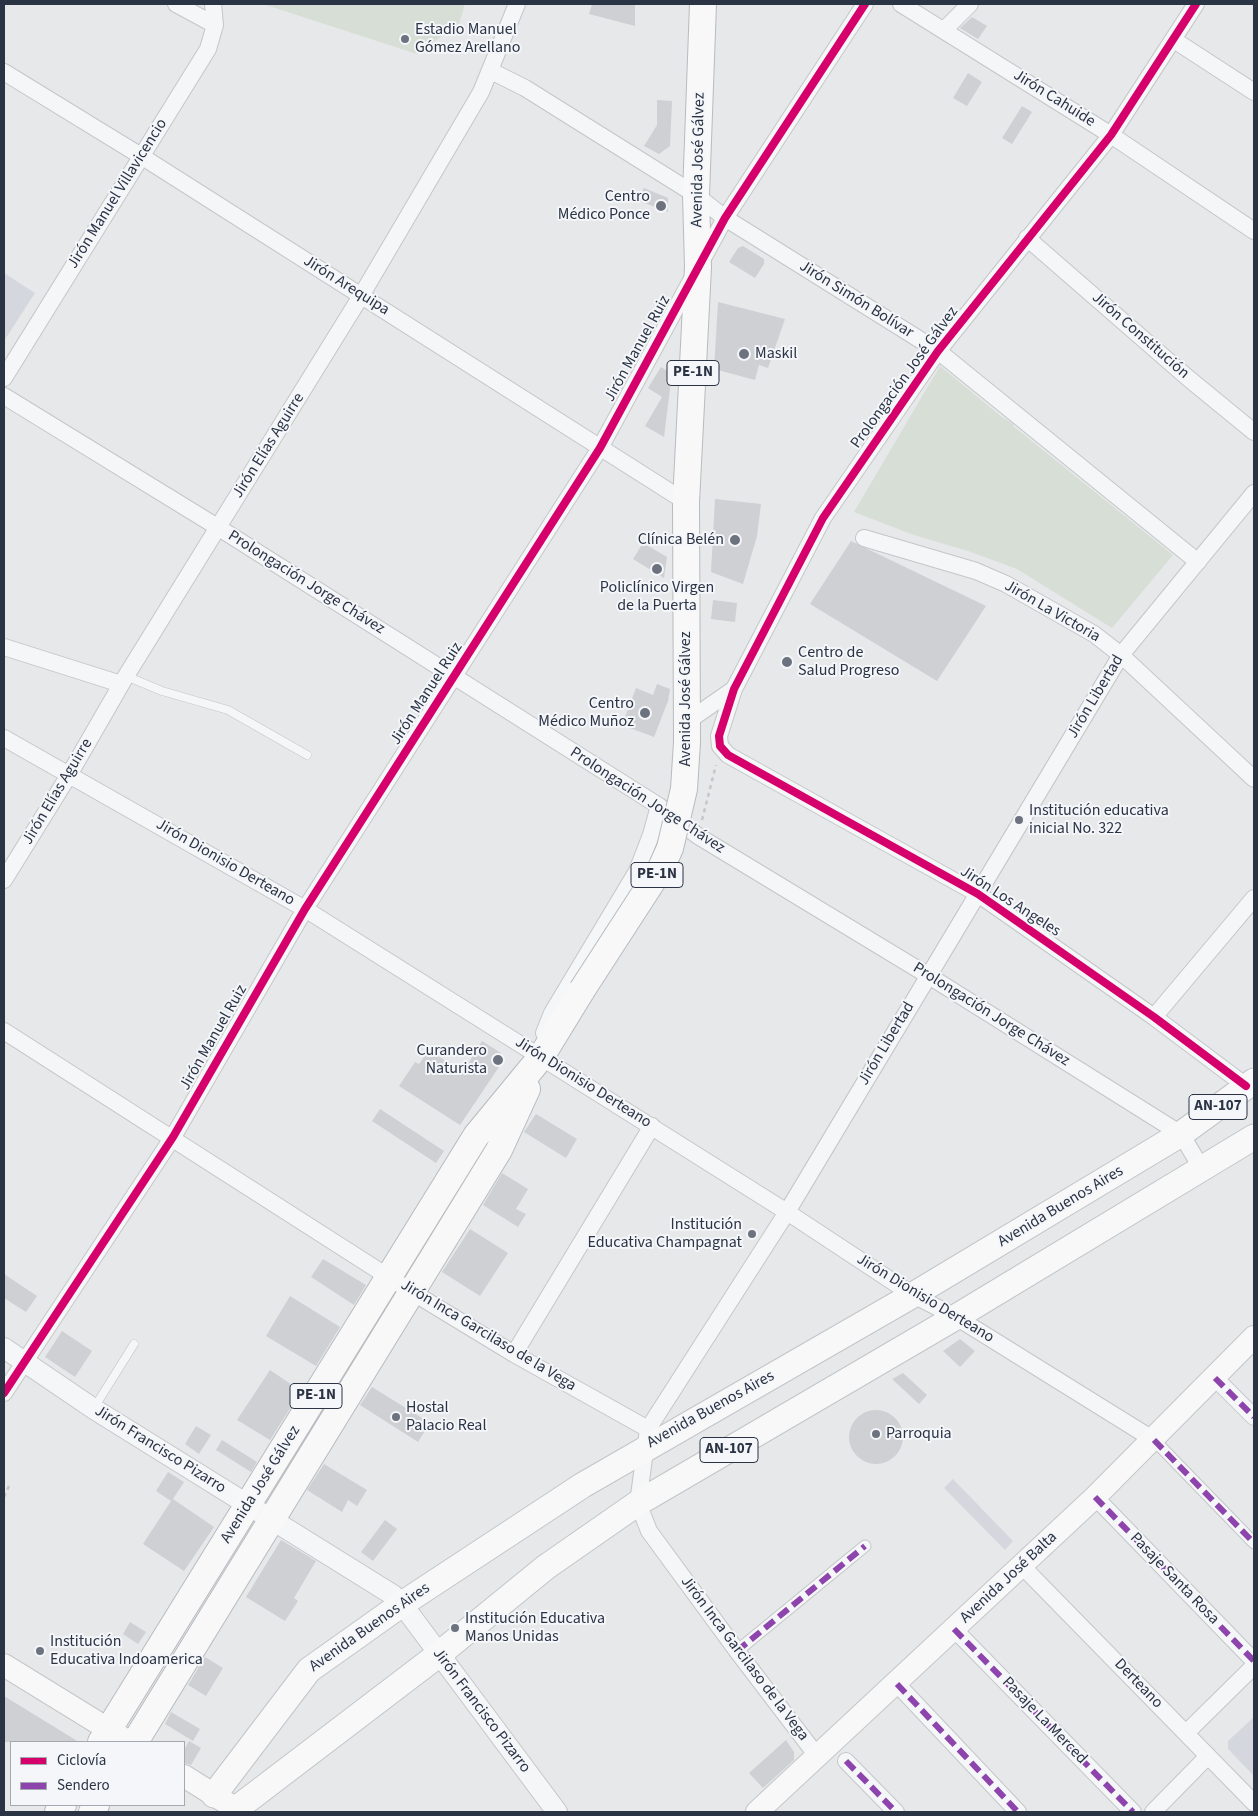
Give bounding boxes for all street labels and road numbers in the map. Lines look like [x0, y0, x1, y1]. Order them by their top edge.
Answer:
street label: Jirón Cahuide [1009, 66, 1099, 132]
street label: Avenida José Gálvez [688, 92, 710, 228]
street label: Jirón Manuel Villavicencio [64, 115, 172, 273]
street label: Jirón Arequipa [299, 252, 393, 320]
street label: Jirón Simón Bolívar [795, 257, 917, 343]
street label: Jirón Constitución [1087, 289, 1193, 383]
street label: Jirón Manuel Ruiz [601, 293, 675, 405]
street label: Prolongación José Gálvez [847, 303, 963, 453]
road number: PE-1N [667, 360, 719, 386]
street label: Jirón Elías Aguirre [229, 390, 309, 502]
street label: Prolongación Jorge Chávez [224, 527, 388, 639]
street label: Jirón La Victoria [1001, 577, 1103, 647]
street label: Avenida José Gálvez [676, 631, 696, 767]
street label: Jirón Manuel Ruiz [387, 639, 467, 749]
street label: Jirón Libertad [1064, 652, 1128, 742]
street label: Jirón Elías Aguirre [19, 735, 97, 849]
street label: Prolongación Jorge Chávez [566, 744, 728, 858]
street label: Jirón Dionisio Derteano [152, 815, 298, 911]
road number: PE-1N [631, 862, 683, 888]
street label: Jirón Los Angeles [956, 862, 1064, 942]
street label: Prolongación Jorge Chávez [909, 959, 1073, 1071]
street label: Jirón Manuel Ruiz [176, 982, 252, 1094]
street label: Jirón Libertad [855, 999, 919, 1089]
street label: Jirón Dionisio Derteano [511, 1033, 655, 1133]
road number: AN-107 [1189, 1094, 1247, 1120]
street label: Avenida Buenos Aires [995, 1162, 1127, 1252]
street label: Jirón Dionisio Derteano [853, 1250, 997, 1348]
street label: Jirón Inca Garcilaso de la Vega [397, 1276, 579, 1396]
street label: Avenida Buenos Aires [644, 1367, 778, 1453]
road number: PE-1N [290, 1384, 342, 1408]
street label: Jirón Francisco Pizarro [91, 1402, 229, 1498]
street label: Avenida José Gálvez [217, 1423, 305, 1547]
road number: AN-107 [700, 1438, 758, 1462]
street label: Avenida José Balta [957, 1528, 1061, 1628]
street label: Pasaje Santa Rosa [1125, 1529, 1223, 1629]
street label: Jirón Inca Garcilaso de la Vega [676, 1573, 812, 1745]
street label: Avenida Buenos Aires [306, 1579, 434, 1677]
street label: Jirón Francisco Pizarro [428, 1645, 534, 1777]
street label: Derteano [1110, 1655, 1166, 1713]
street label: Pasaje La Merced [997, 1673, 1091, 1769]

